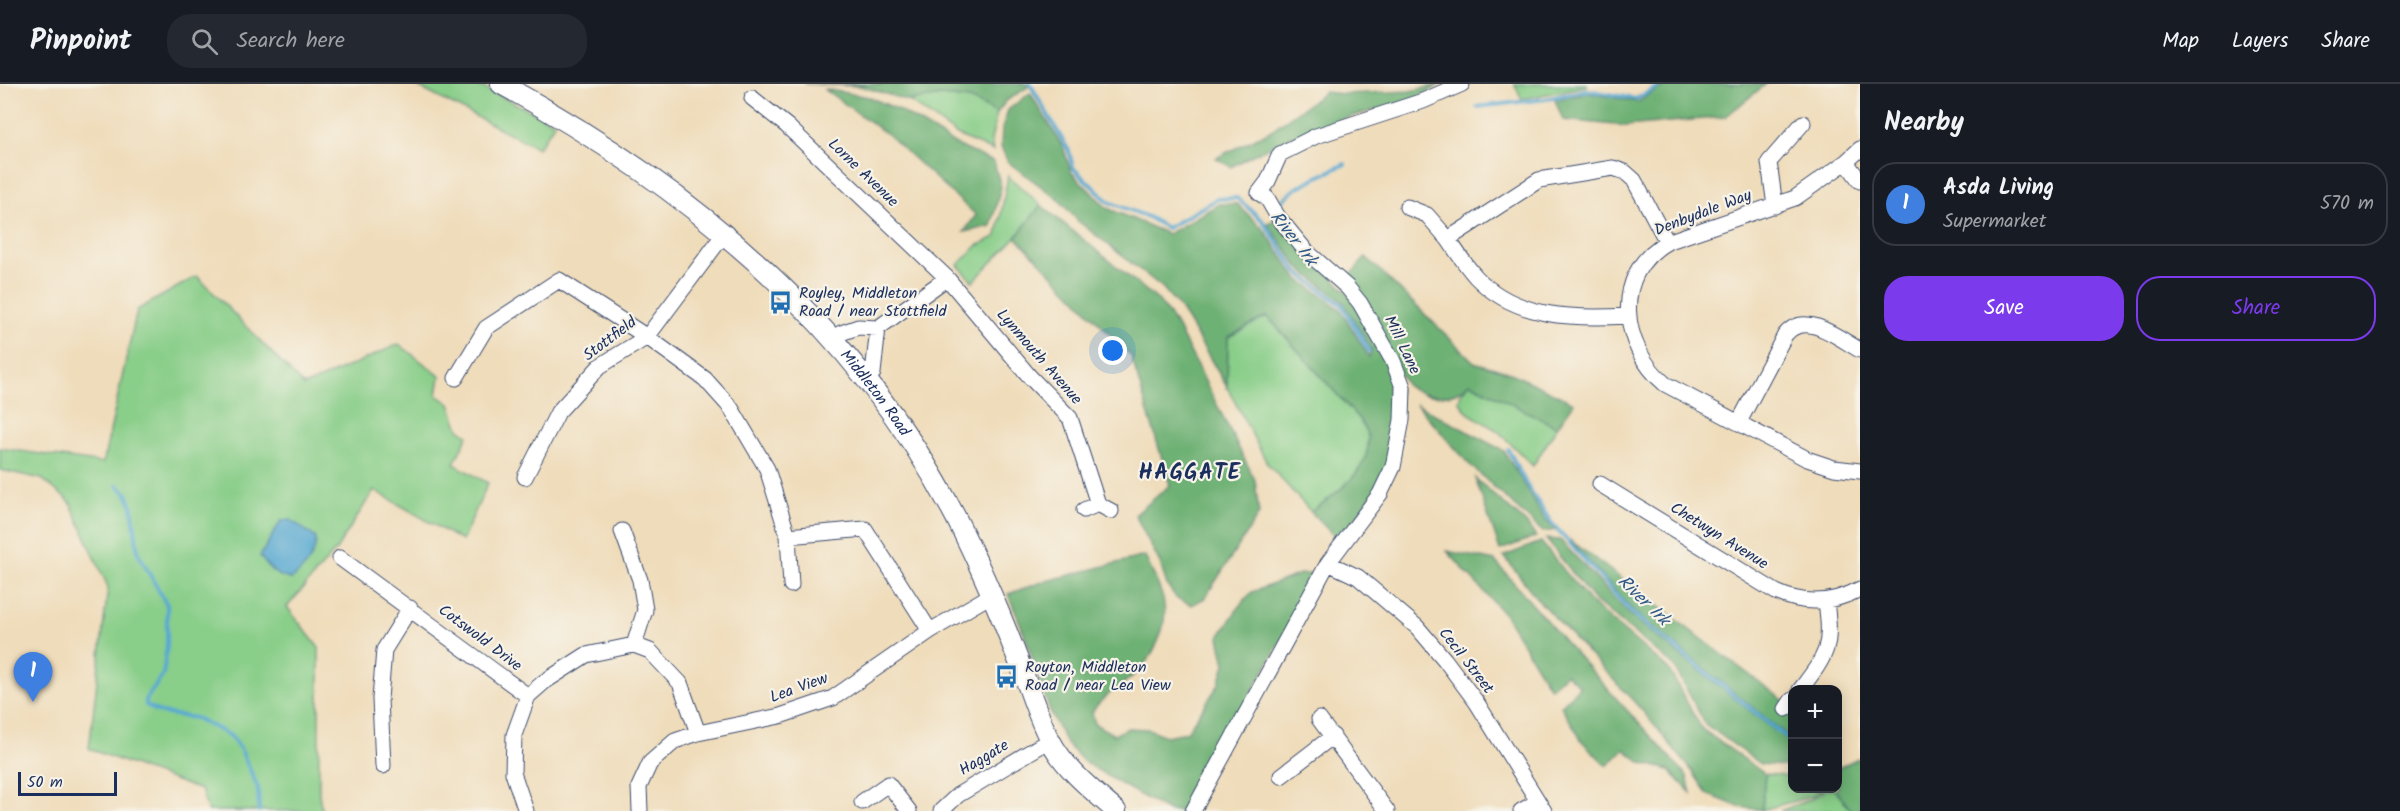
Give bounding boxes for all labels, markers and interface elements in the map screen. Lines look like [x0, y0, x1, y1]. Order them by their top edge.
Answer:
search box [167, 14, 587, 68]
text: Pinpoint [30, 19, 131, 64]
text: Search here [236, 24, 345, 59]
icon: search [188, 25, 221, 58]
text: Map [2162, 25, 2199, 58]
text: Layers [2232, 25, 2288, 58]
text: Share [2321, 25, 2370, 58]
text: Nearby [1884, 102, 1964, 144]
street label: Lorne Avenue [822, 133, 904, 213]
text: Asda Living [1943, 171, 2054, 206]
street label: Denbydale Way [1651, 183, 1756, 243]
text: 1 [1902, 188, 1909, 220]
text: 570 m [2320, 188, 2374, 220]
water label: River Irk [1262, 205, 1326, 275]
text: Supermarket [1943, 206, 2046, 238]
button: Save [1884, 276, 2124, 341]
button: Share [2136, 276, 2376, 341]
place label: Royley, Middleton Road / near Stottfield [799, 281, 947, 324]
bus stop icon: Royley, Middleton Road / near Stottfield [768, 289, 794, 315]
street label: Lynmouth Avenue [990, 303, 1088, 411]
street label: Stottfield [578, 310, 643, 368]
street label: Mill Lane [1377, 311, 1427, 379]
your location [1098, 336, 1127, 365]
street label: Middleton Road [834, 344, 917, 442]
district label: HAGGATE [1139, 456, 1241, 491]
street label: Chetwyn Avenue [1665, 496, 1773, 576]
water label: River Irk [1610, 568, 1678, 635]
street label: Cotswold Drive [433, 598, 527, 678]
street label: Cecil Street [1432, 622, 1501, 700]
pin: 1 [14, 652, 52, 702]
place label: Royton, Middleton Road / near Lea View [1025, 655, 1171, 698]
bus stop icon: Royton, Middleton Road / near Lea View [994, 663, 1020, 689]
street label: Lea View [766, 666, 832, 710]
map controls [1788, 685, 1842, 793]
button: + [1788, 685, 1842, 739]
street label: Haggate [954, 733, 1014, 783]
button: − [1788, 739, 1842, 793]
scale bar [18, 769, 117, 796]
text: 50 m [27, 770, 63, 795]

